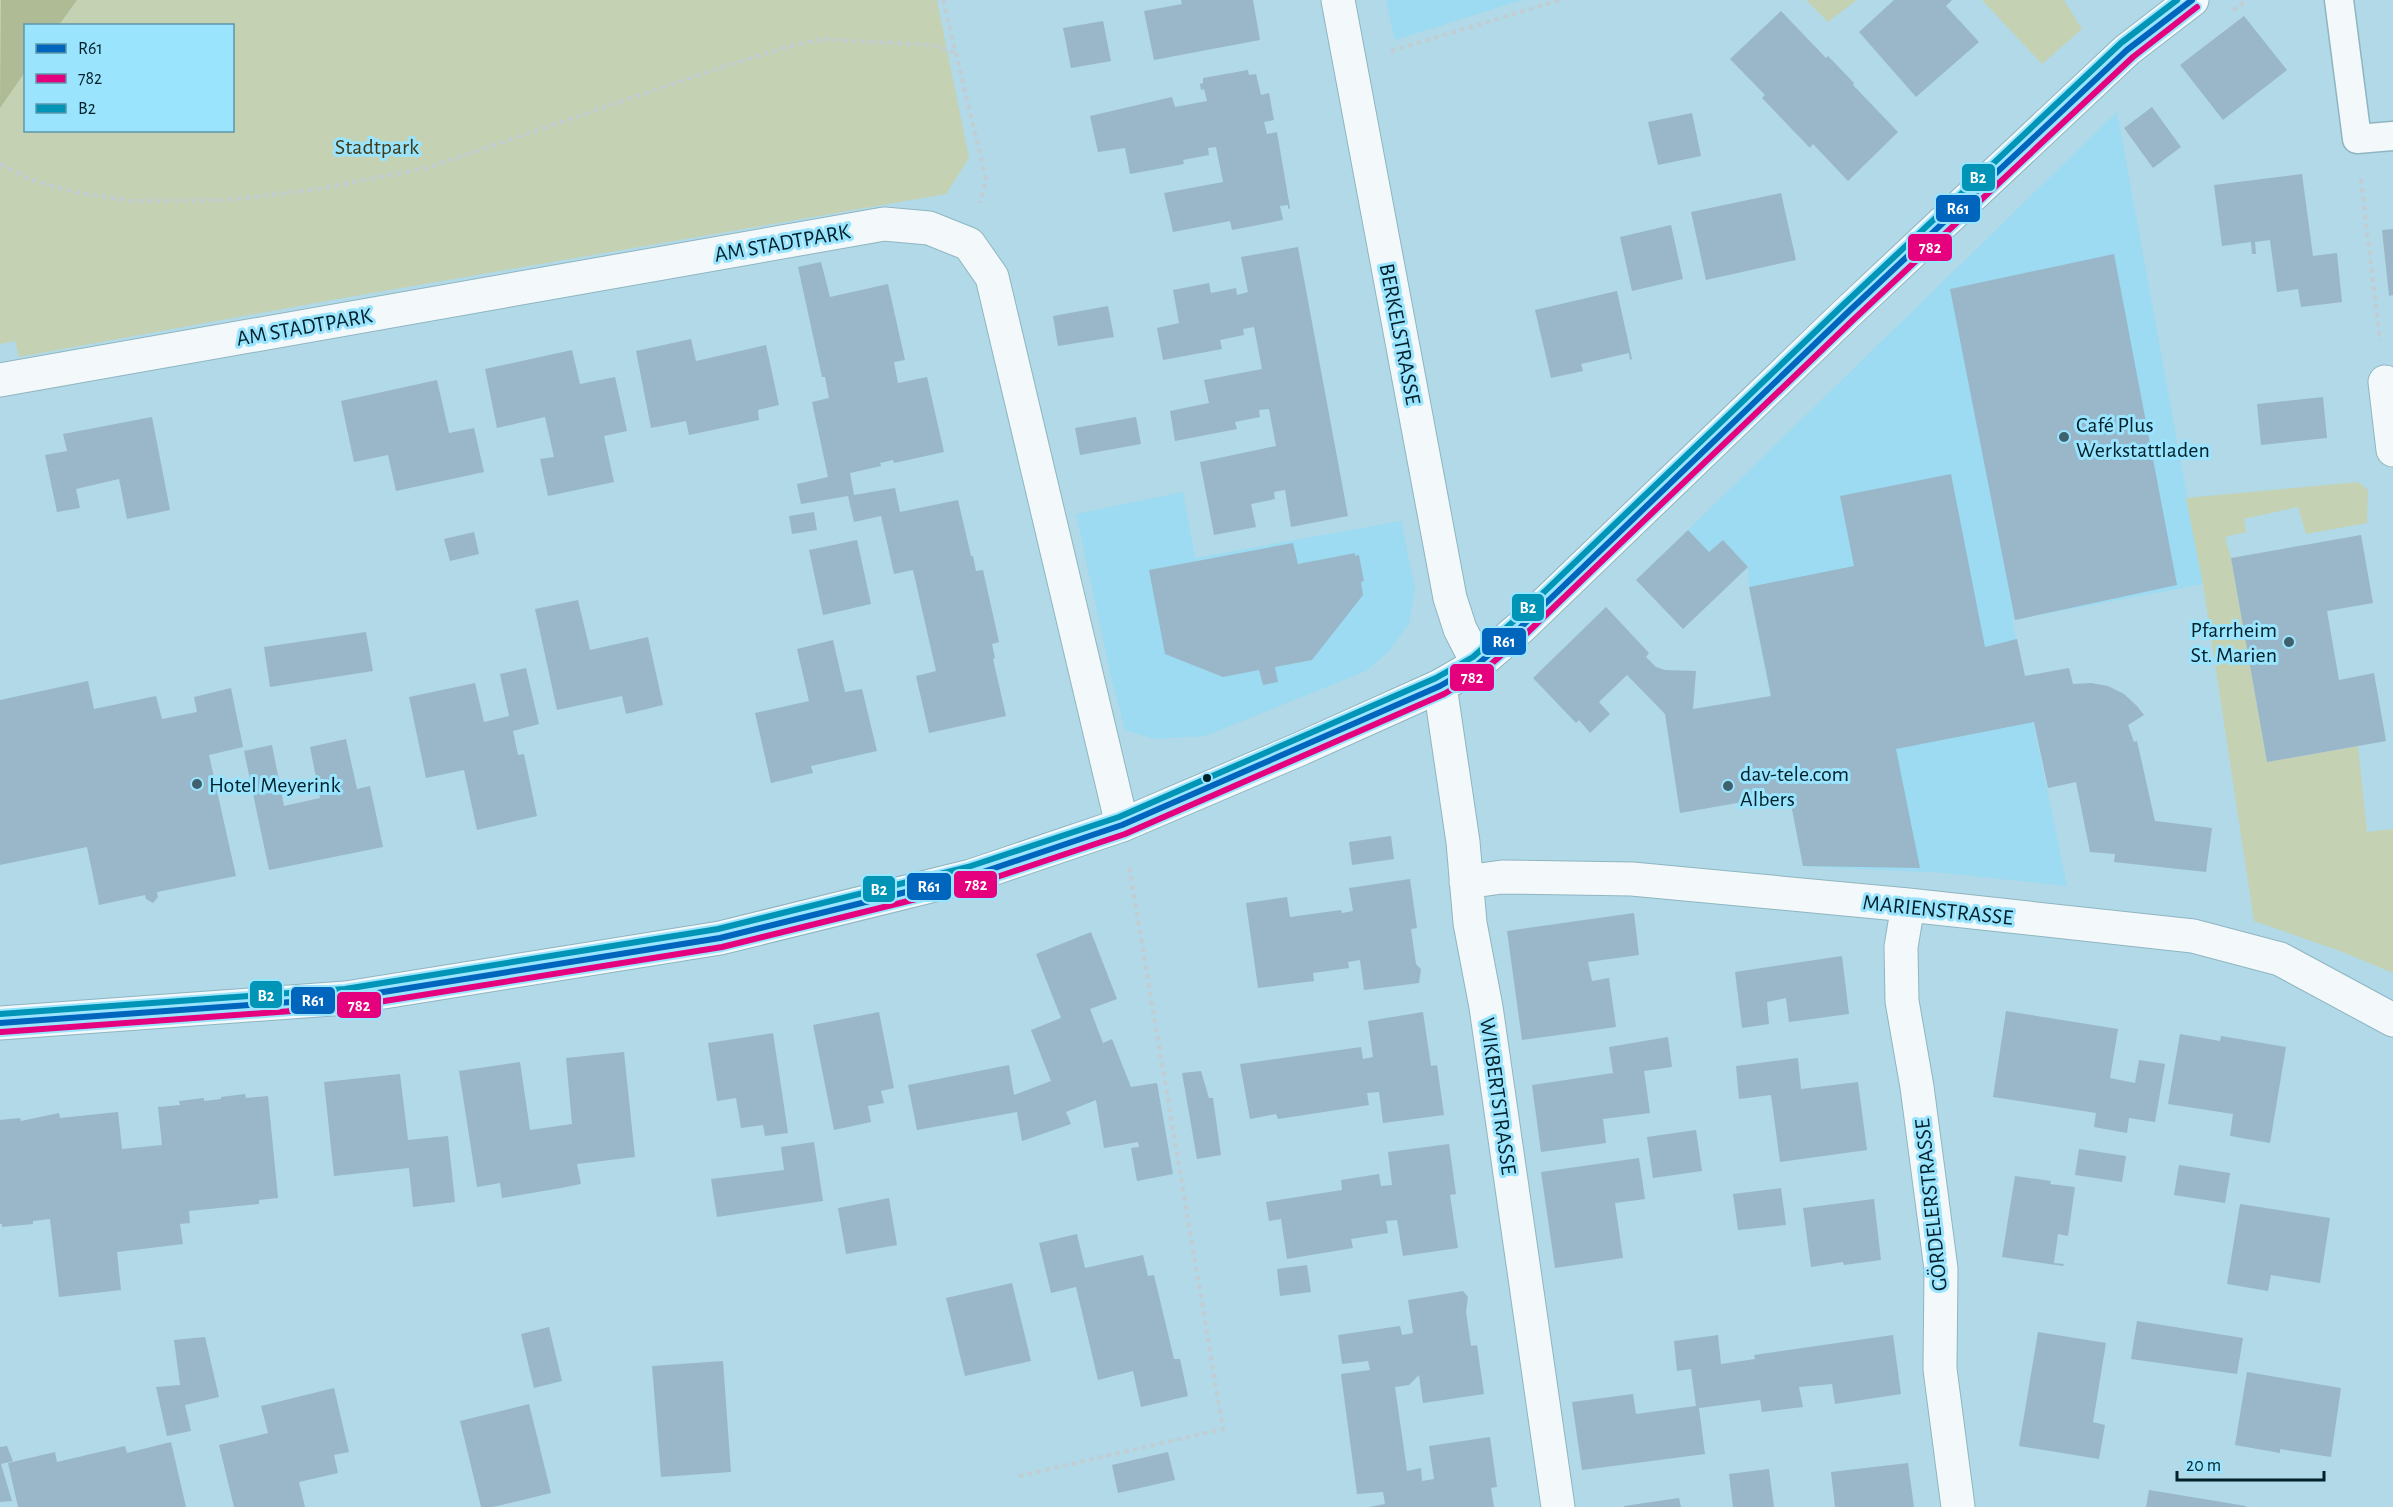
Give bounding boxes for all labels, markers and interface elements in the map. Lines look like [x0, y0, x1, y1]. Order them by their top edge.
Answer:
legend [24, 24, 234, 132]
text: R61 [78, 40, 103, 58]
text: 782 [78, 70, 102, 88]
text: B2 [78, 100, 96, 118]
park label: Stadtpark [335, 136, 419, 158]
line badge: B2 [1961, 163, 1996, 192]
text: B2 [1970, 170, 1987, 186]
line badge: R61 [1935, 194, 1981, 223]
text: R61 [1947, 201, 1969, 217]
street label: AM STADTPARK [713, 220, 853, 266]
line badge: 782 [1907, 233, 1953, 262]
text: 782 [1919, 240, 1942, 256]
street label: BERKELSTRASSE [1376, 262, 1425, 407]
street label: AM STADTPARK [235, 304, 375, 350]
place label: Café Plus Werkstattladen [2076, 414, 2210, 461]
marker: Café Plus Werkstattladen [2057, 430, 2071, 444]
line badge: B2 [1511, 593, 1545, 622]
text: B2 [1520, 600, 1537, 616]
place label: Pfarrheim St. Marien [2190, 619, 2277, 666]
line badge: R61 [1481, 627, 1527, 656]
text: R61 [1493, 634, 1515, 650]
marker: Pfarrheim St. Marien [2282, 635, 2296, 649]
line badge: 782 [1449, 663, 1495, 692]
text: 782 [1461, 670, 1484, 686]
place label: dav-tele.com Albers [1740, 763, 1849, 810]
unlabelled marker [1201, 772, 1213, 784]
place label: Hotel Meyerink [209, 774, 340, 796]
marker: Hotel Meyerink [190, 777, 204, 791]
marker: dav-tele.com Albers [1721, 779, 1735, 793]
line badge: 782 [953, 870, 998, 899]
line badge: R61 [906, 872, 952, 901]
line badge: B2 [862, 875, 896, 903]
text: 782 [965, 877, 988, 893]
text: R61 [918, 879, 940, 895]
text: B2 [871, 882, 888, 898]
street label: MARIENSTRASSE [1862, 891, 2014, 929]
line badge: B2 [249, 980, 283, 1009]
line badge: R61 [290, 986, 336, 1015]
text: B2 [258, 988, 275, 1004]
line badge: 782 [336, 991, 382, 1019]
text: R61 [302, 993, 324, 1009]
text: 782 [348, 998, 371, 1014]
street label: WIKBERTSTRASSE [1476, 1016, 1520, 1177]
street label: GÖRDELERSTRASSE [1911, 1117, 1951, 1292]
scale bar [2177, 1444, 2324, 1482]
text: 20 m [2186, 1457, 2221, 1475]

